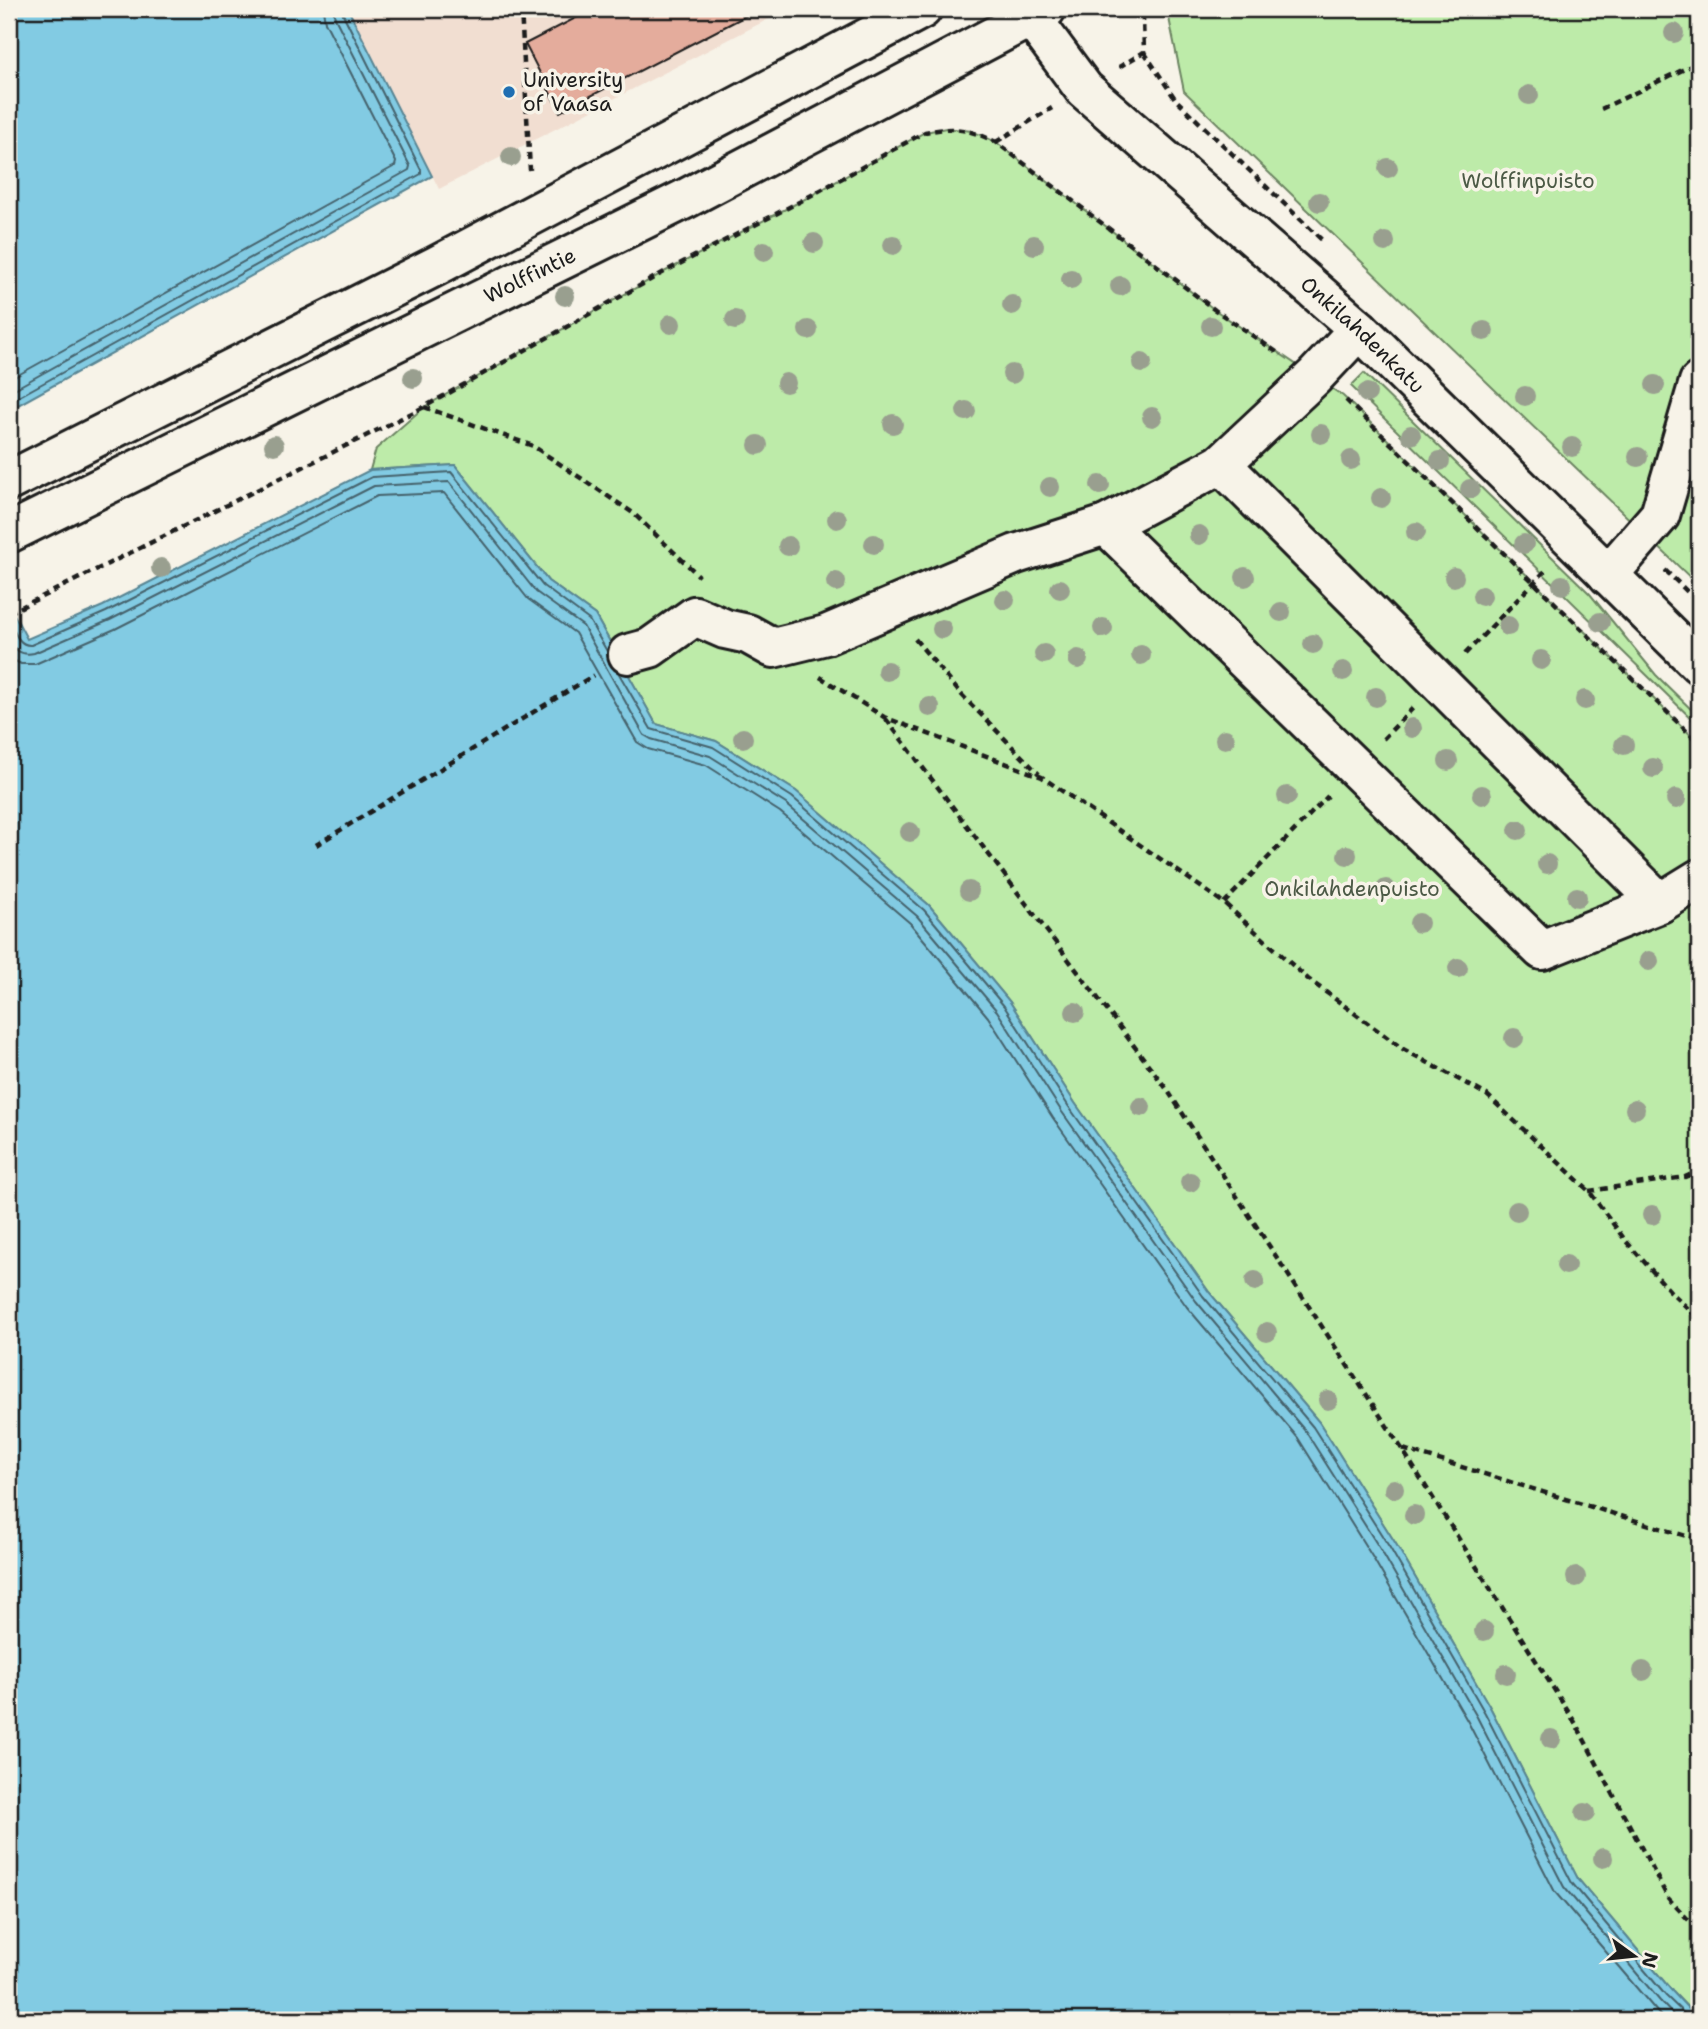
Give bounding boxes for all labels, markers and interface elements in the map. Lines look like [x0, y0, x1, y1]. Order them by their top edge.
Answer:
place label: University of Vaasa [523, 66, 623, 118]
marker: University of Vaasa [501, 84, 517, 100]
park label: Wolffinpuisto [1461, 167, 1595, 195]
street label: Wolffintie [479, 241, 580, 310]
street label: Onkilahdenkatu [1294, 270, 1431, 400]
park label: Onkilahdenpuisto [1264, 875, 1440, 903]
north arrow [1600, 1920, 1670, 1990]
text: N [1636, 1950, 1664, 1971]

